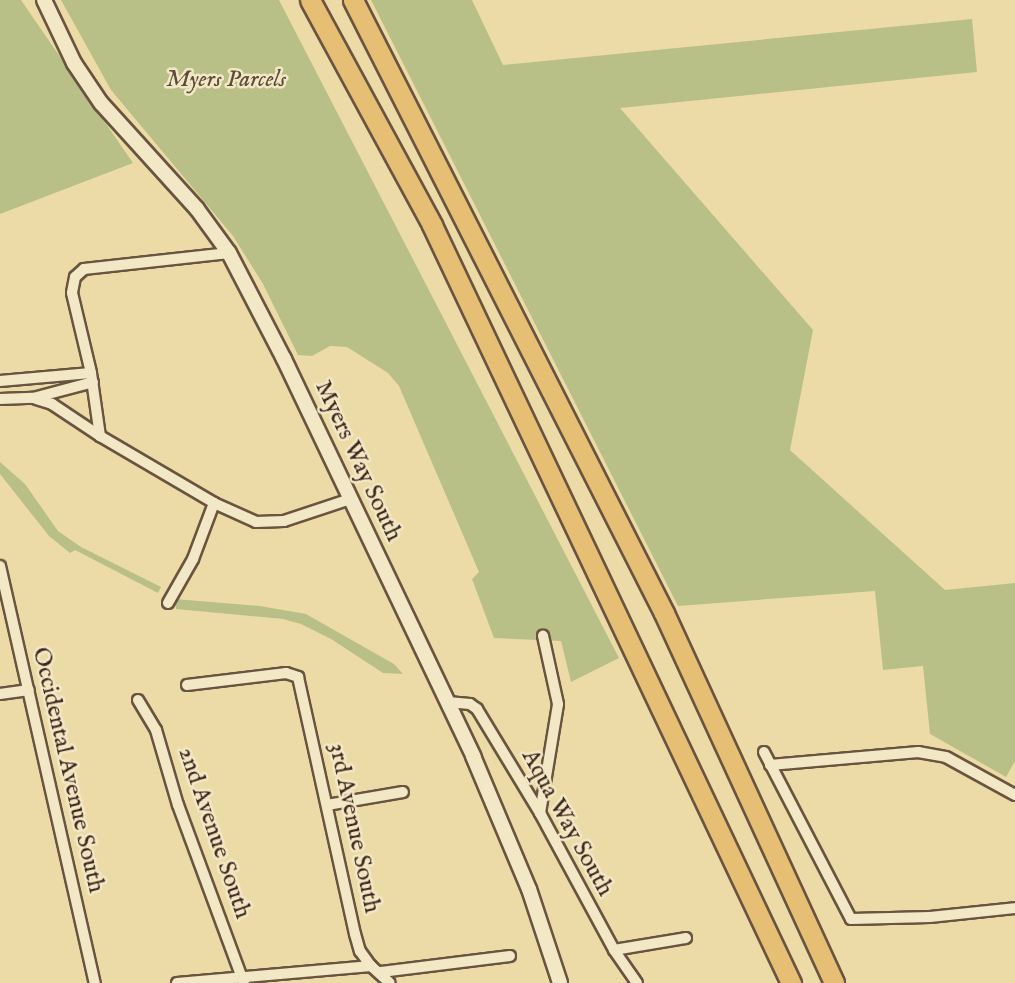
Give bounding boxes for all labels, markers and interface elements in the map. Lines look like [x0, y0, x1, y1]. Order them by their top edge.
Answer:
park label: Myers Parcels [166, 66, 286, 94]
street label: Myers Way South [308, 376, 408, 546]
street label: Occidental Avenue South [26, 645, 110, 895]
street label: 3rd Avenue South [322, 740, 386, 916]
street label: 2nd Avenue South [171, 744, 257, 922]
street label: Aqua Way South [515, 745, 619, 901]

